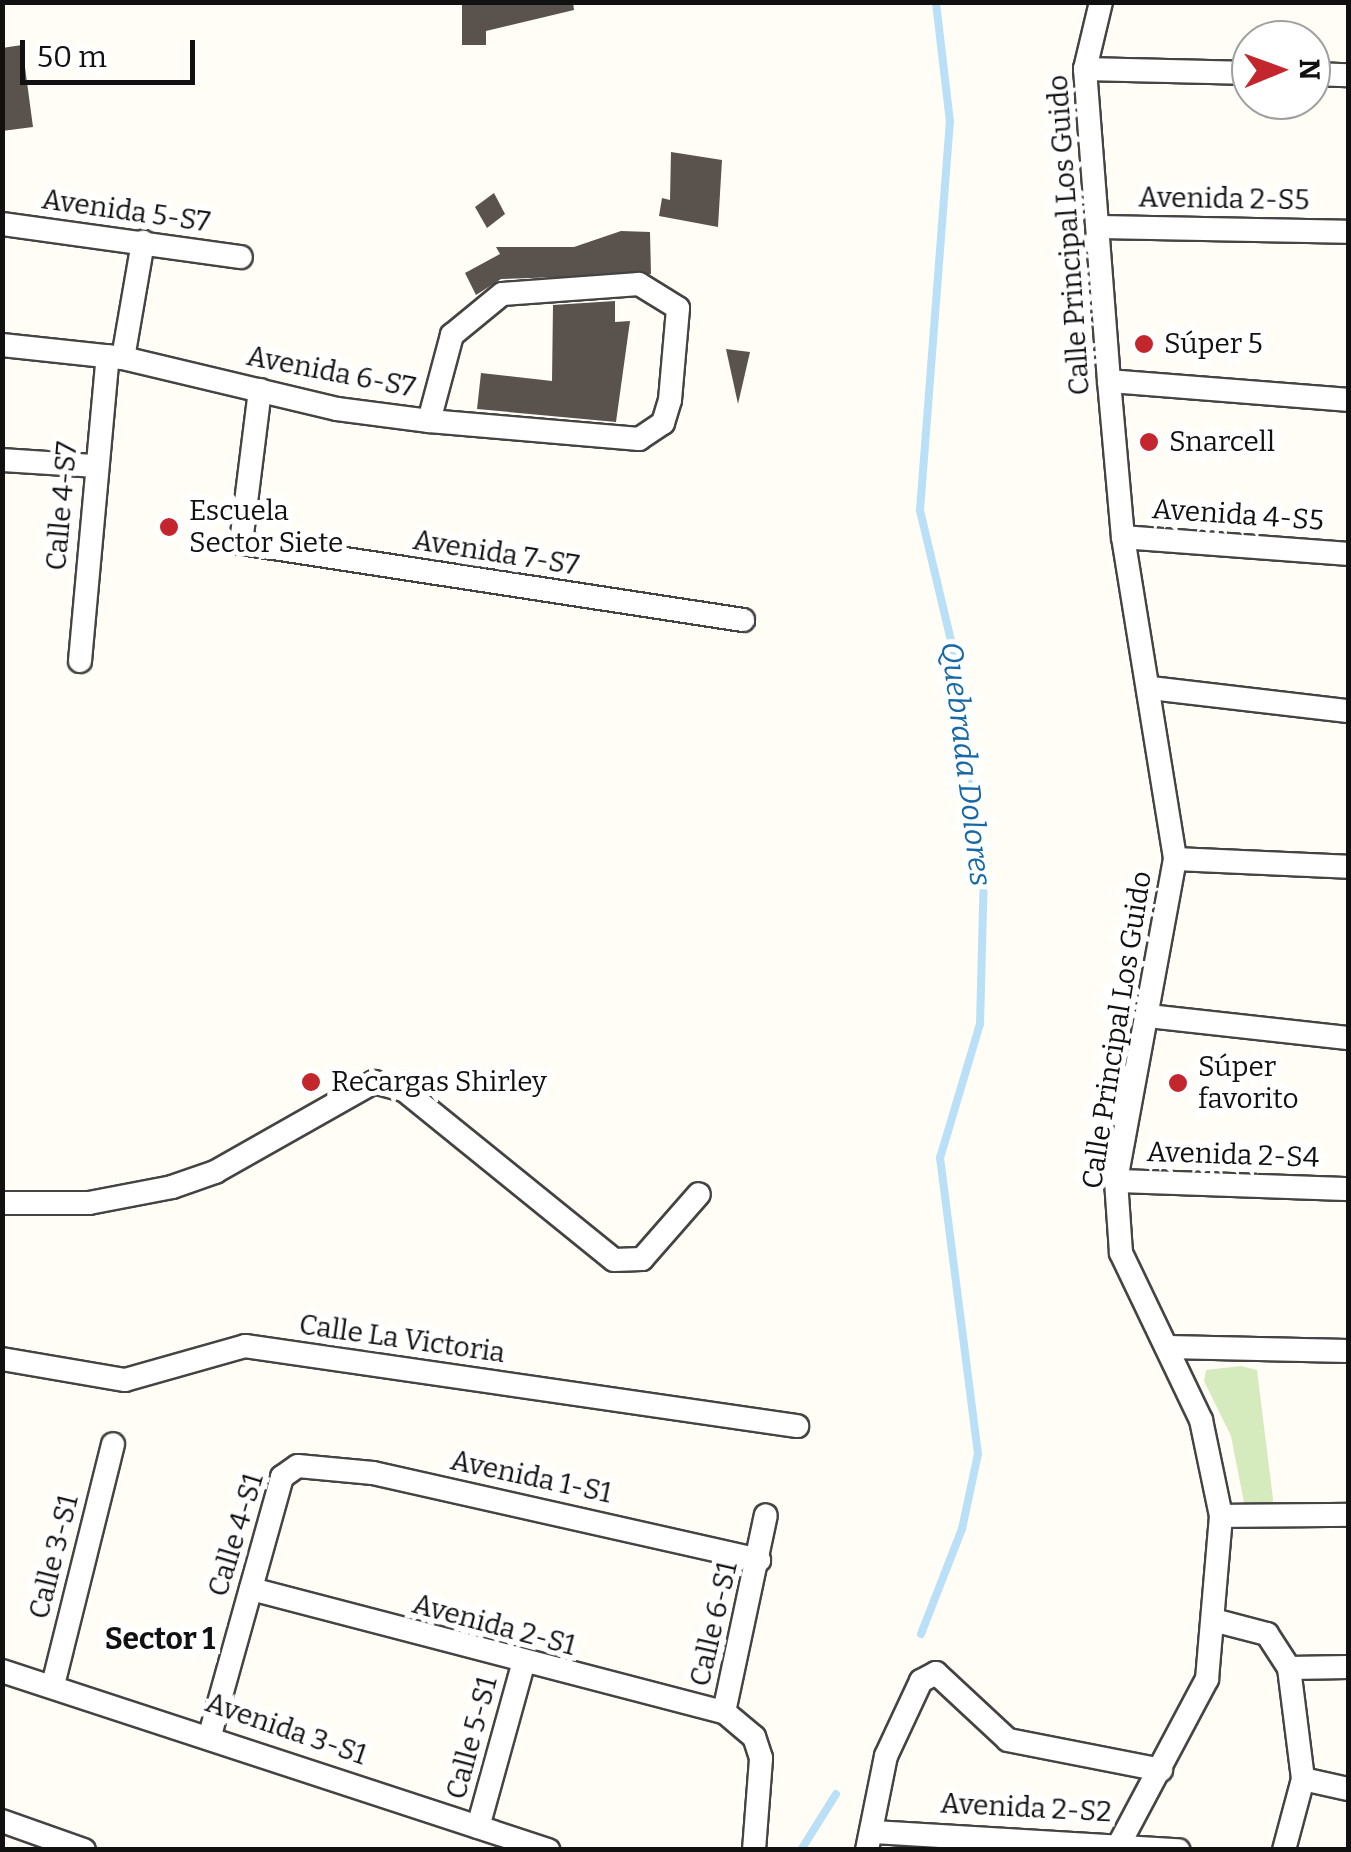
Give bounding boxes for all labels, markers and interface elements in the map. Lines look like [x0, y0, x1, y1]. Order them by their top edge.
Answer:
scale bar [25, 20, 200, 82]
north arrow [1231, 20, 1331, 120]
text: 50 m [37, 39, 107, 75]
text: N [1293, 58, 1326, 81]
street label: Calle Principal Los Guido [1041, 74, 1097, 396]
street label: Avenida 2-S5 [1138, 181, 1310, 217]
street label: Avenida 5-S7 [40, 183, 212, 239]
place label: Súper 5 [1164, 327, 1263, 361]
marker: Súper 5 [1133, 333, 1155, 355]
street label: Avenida 6-S7 [244, 339, 418, 405]
place label: Snarcell [1169, 425, 1275, 459]
marker: Snarcell [1138, 431, 1160, 453]
street label: Calle 4-S7 [40, 440, 84, 572]
street label: Avenida 4-S5 [1151, 492, 1325, 538]
place label: Escuela Sector Siete [189, 494, 343, 560]
marker: Escuela Sector Siete [158, 516, 180, 538]
street label: Avenida 7-S7 [411, 523, 581, 583]
water label: Quebrada Dolores [933, 640, 999, 888]
street label: Calle Principal Los Guido [1075, 869, 1159, 1191]
place label: Súper favorito [1198, 1050, 1299, 1116]
place label: Recargas Shirley [331, 1065, 547, 1099]
marker: Recargas Shirley [300, 1071, 322, 1093]
marker: Súper favorito [1167, 1072, 1189, 1094]
street label: Avenida 2-S4 [1146, 1135, 1320, 1175]
street label: Calle La Victoria [297, 1308, 507, 1370]
street label: Avenida 1-S1 [448, 1444, 614, 1510]
street label: Calle 4-S1 [201, 1469, 271, 1601]
street label: Calle 3-S1 [22, 1492, 86, 1622]
street label: Calle 6-S1 [683, 1558, 745, 1690]
street label: Avenida 2-S1 [409, 1587, 579, 1663]
district label: Sector 1 [105, 1621, 215, 1657]
street label: Calle 5-S1 [440, 1673, 504, 1803]
street label: Avenida 3-S1 [201, 1686, 371, 1772]
street label: Avenida 2-S2 [940, 1787, 1112, 1829]

